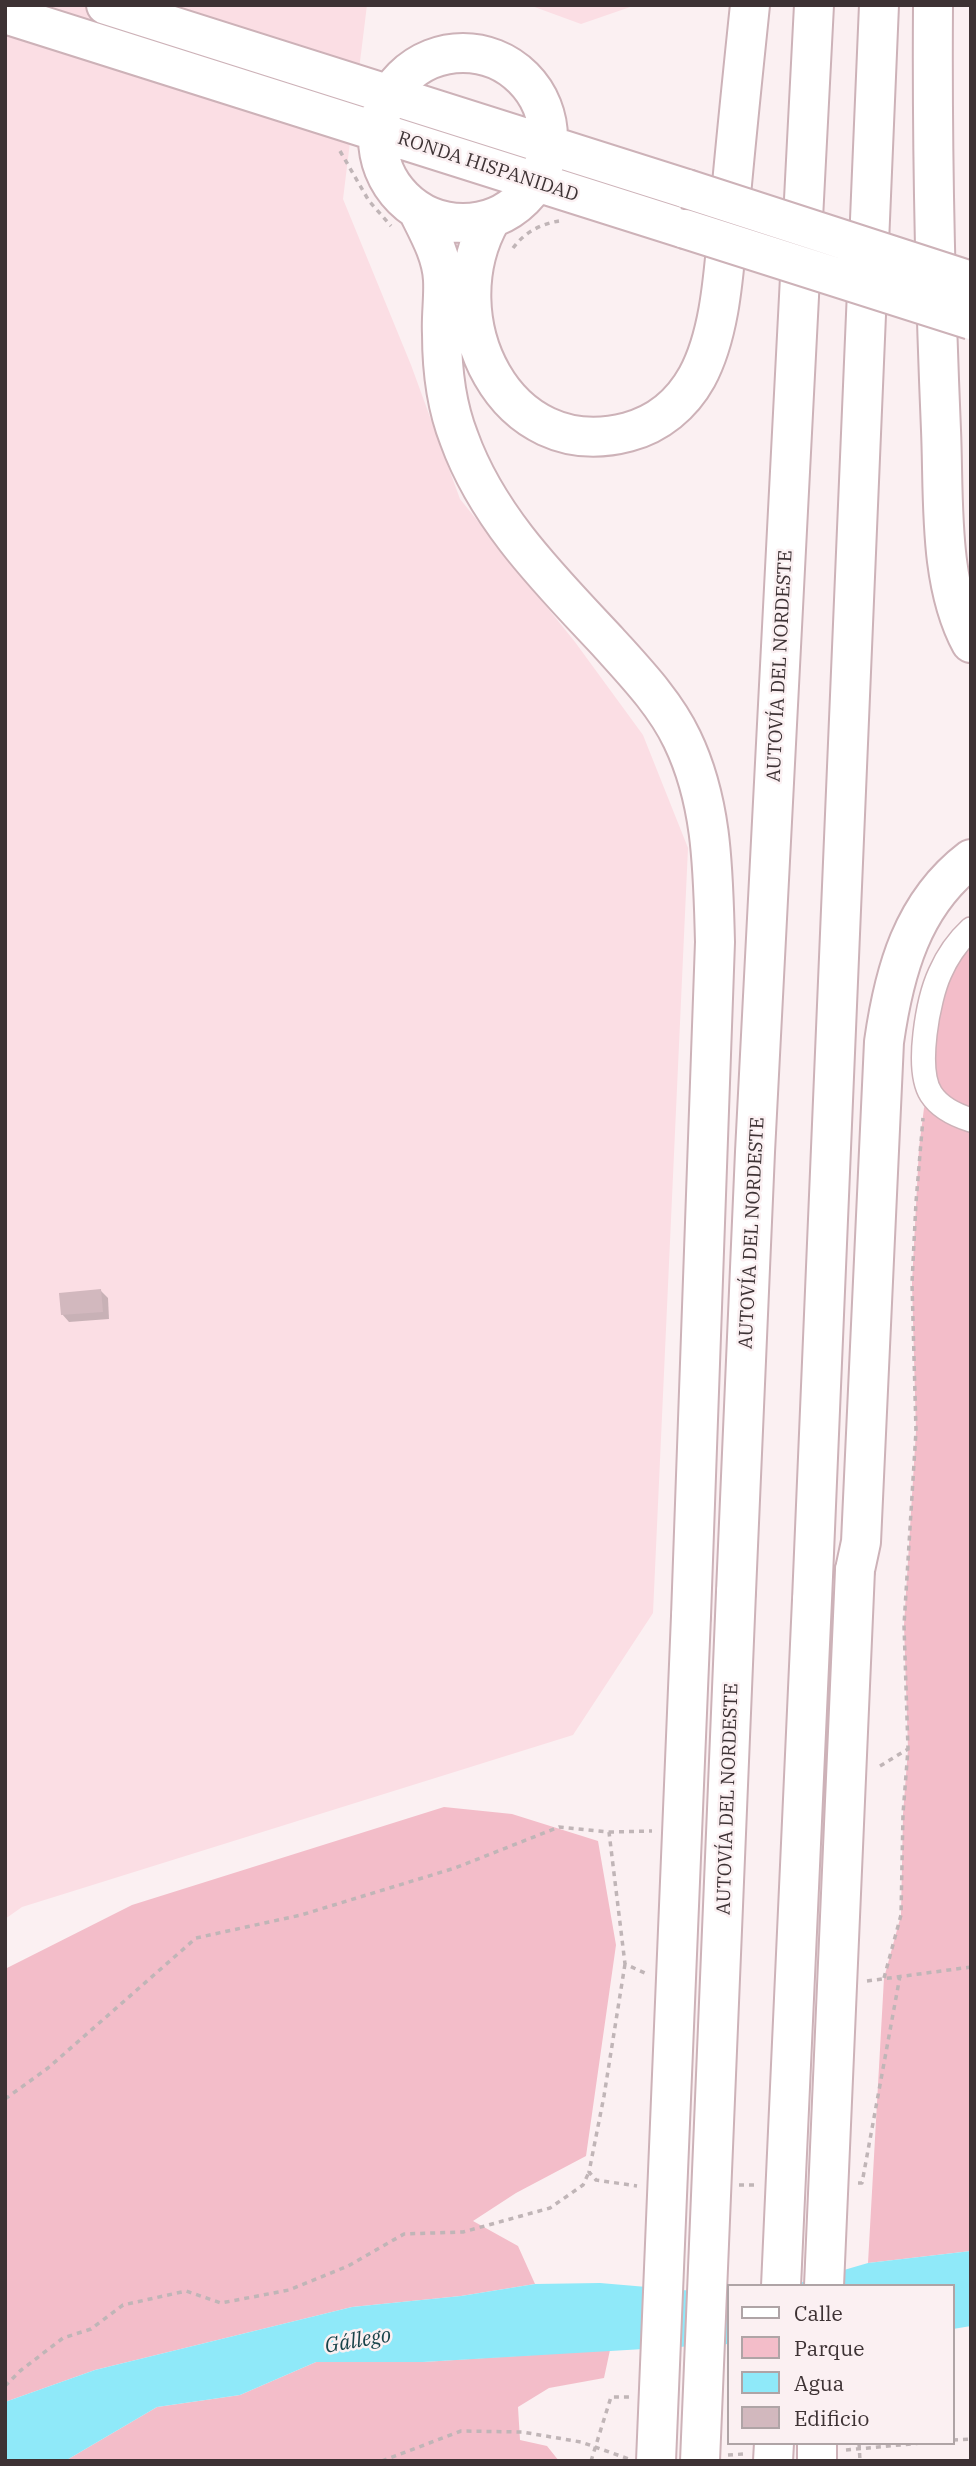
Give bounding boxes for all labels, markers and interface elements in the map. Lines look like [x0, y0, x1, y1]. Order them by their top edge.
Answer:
street label: RONDA HISPANIDAD [395, 127, 581, 207]
street label: AUTOVÍA DEL NORDESTE [763, 550, 797, 782]
street label: AUTOVÍA DEL NORDESTE [735, 1117, 769, 1349]
street label: AUTOVÍA DEL NORDESTE [713, 1683, 743, 1915]
legend [727, 2284, 955, 2445]
text: Calle [794, 2299, 843, 2327]
water label: Gállego [323, 2323, 393, 2359]
text: Parque [794, 2334, 864, 2362]
text: Agua [794, 2369, 844, 2397]
text: Edificio [794, 2404, 869, 2432]

